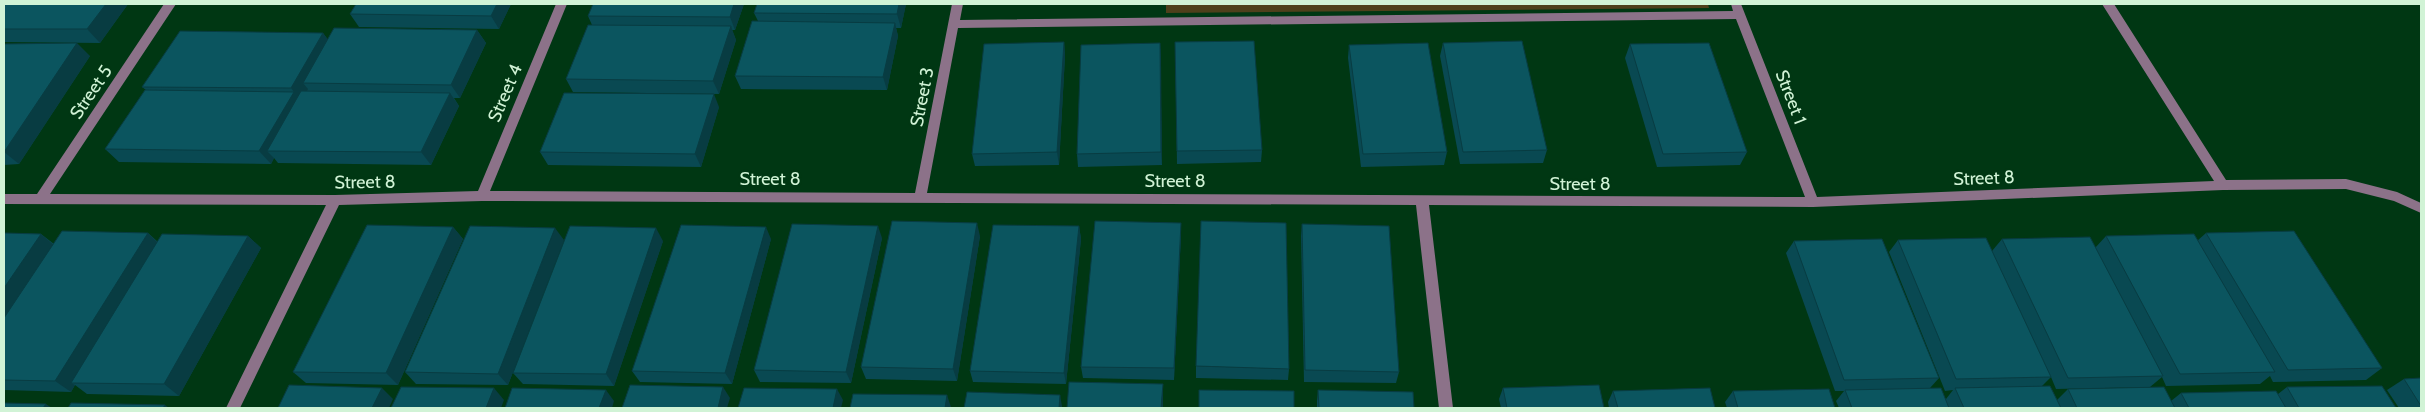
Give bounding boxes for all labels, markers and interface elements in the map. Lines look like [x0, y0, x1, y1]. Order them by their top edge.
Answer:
street label: Street 5 [65, 61, 117, 123]
street label: Street 4 [483, 61, 527, 125]
street label: Street 3 [905, 65, 939, 129]
street label: Street 1 [1771, 67, 1811, 127]
street label: Street 8 [1953, 166, 2015, 190]
street label: Street 8 [739, 168, 801, 190]
street label: Street 8 [334, 170, 396, 194]
street label: Street 8 [1144, 170, 1206, 192]
street label: Street 8 [1549, 173, 1611, 195]

